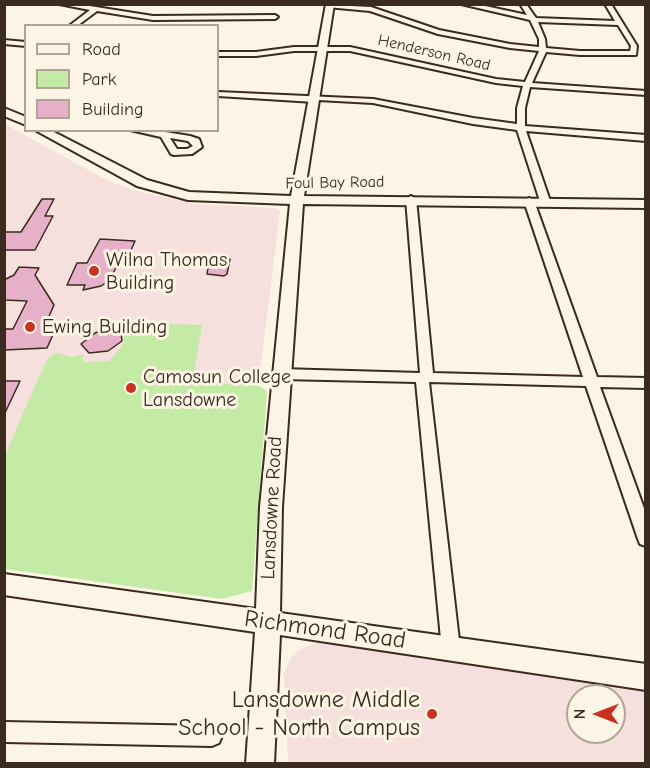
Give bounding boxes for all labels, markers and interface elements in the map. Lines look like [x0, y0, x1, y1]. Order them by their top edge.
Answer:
legend [24, 24, 219, 132]
street label: Henderson Road [376, 31, 492, 75]
text: Road [82, 39, 121, 60]
text: Park [82, 69, 116, 90]
text: Building [82, 99, 144, 120]
street label: Foul Bay Road [285, 173, 385, 193]
place label: Wilna Thomas Building [106, 248, 227, 295]
marker: Wilna Thomas Building [87, 264, 101, 278]
place label: Ewing Building [42, 315, 167, 339]
marker: Ewing Building [23, 320, 37, 334]
place label: Camosun College Lansdowne [143, 365, 291, 412]
marker: Camosun College Lansdowne [124, 381, 138, 395]
street label: Lansdowne Road [256, 436, 288, 580]
street label: Richmond Road [243, 604, 407, 656]
north arrow [566, 684, 626, 744]
place label: Lansdowne Middle School - North Campus [178, 686, 420, 742]
marker: Lansdowne Middle School - North Campus [425, 707, 439, 721]
text: N [571, 709, 589, 719]

